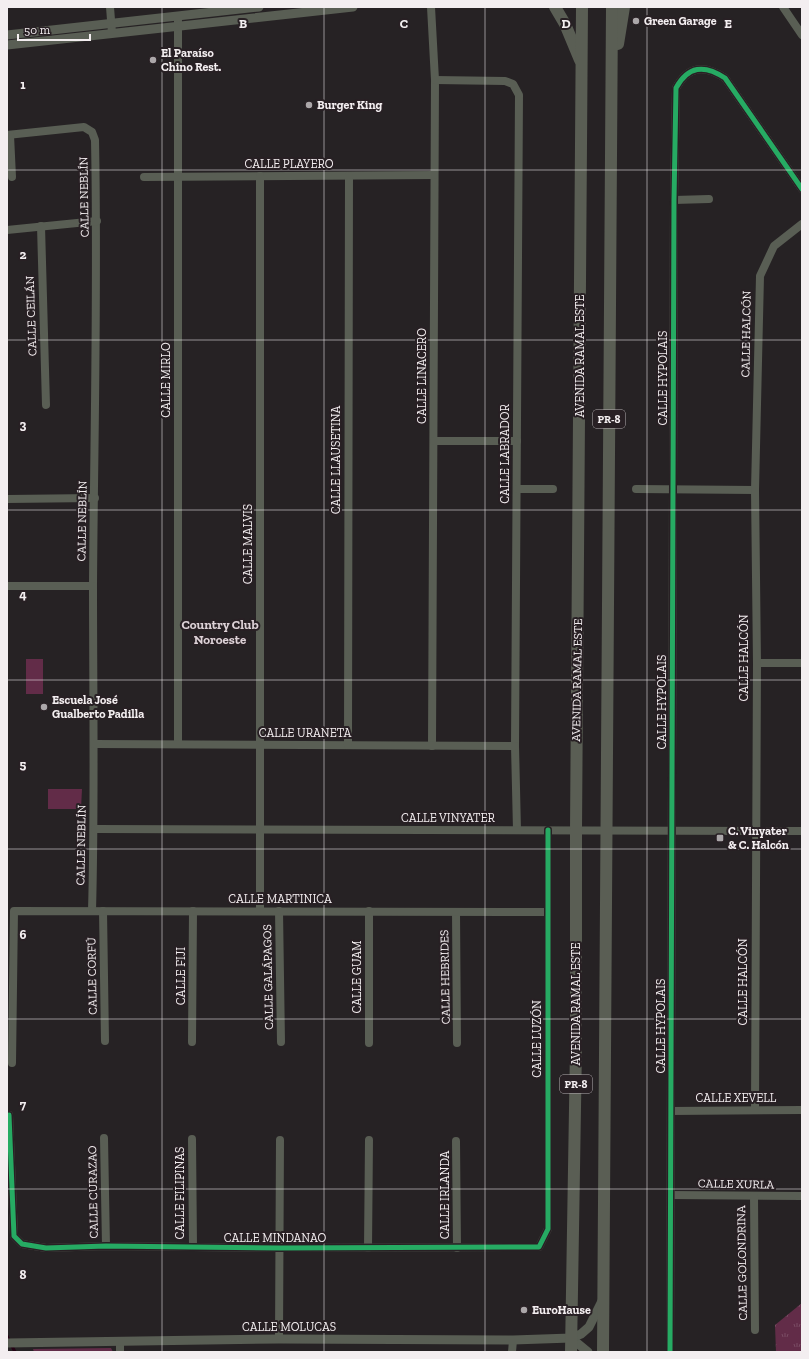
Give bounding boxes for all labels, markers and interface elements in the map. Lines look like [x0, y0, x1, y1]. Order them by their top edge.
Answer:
place label: Green Garage [644, 14, 717, 28]
scale bar [18, 16, 90, 42]
text: B [239, 16, 247, 31]
text: C [400, 16, 408, 31]
text: D [561, 16, 571, 31]
marker: Green Garage [631, 16, 641, 26]
text: E [724, 16, 732, 31]
text: 50 m [24, 23, 51, 37]
place label: El Paraíso Chino Rest. [161, 46, 222, 74]
marker: El Paraíso Chino Rest. [148, 55, 158, 65]
text: 1 [20, 77, 26, 92]
place label: Burger King [317, 98, 383, 112]
marker: Burger King [304, 100, 314, 110]
street label: CALLE NEBLÍN [75, 156, 92, 238]
street label: CALLE PLAYERO [244, 157, 334, 171]
text: 2 [20, 247, 27, 262]
street label: CALLE CEILÁN [22, 276, 39, 356]
street label: CALLE HALCÓN [737, 290, 754, 378]
street label: AVENIDA RAMAL ESTE [573, 294, 587, 418]
street label: CALLE LINACERO [415, 328, 429, 424]
street label: CALLE HYPOLAIS [656, 331, 670, 425]
street label: CALLE MIRLO [159, 342, 173, 418]
street label: CALLE LABRADOR [498, 404, 512, 504]
street label: CALLE LLAUSETINA [329, 406, 343, 514]
road number: PR-8 [593, 410, 625, 428]
text: 3 [20, 417, 27, 432]
street label: CALLE NEBLÍN [73, 480, 90, 562]
street label: CALLE MALVIS [241, 504, 255, 584]
text: 4 [19, 587, 27, 602]
street label: CALLE HALCÓN [736, 614, 751, 701]
district label: Country Club Noroeste [181, 617, 259, 647]
street label: AVENIDA RAMAL ESTE [569, 618, 585, 742]
street label: CALLE HYPOLAIS [655, 655, 669, 749]
place label: Escuela José Gualberto Padilla [52, 693, 144, 721]
marker: Escuela José Gualberto Padilla [39, 702, 49, 712]
street label: CALLE URANETA [259, 726, 352, 740]
text: 5 [20, 757, 27, 772]
street label: CALLE NEBLÍN [72, 804, 89, 886]
street label: CALLE VINYATER [401, 811, 496, 825]
place label: C. Vinyater & C. Halcón [728, 824, 789, 852]
marker: C. Vinyater & C. Halcón [715, 833, 725, 843]
street label: CALLE MARTINICA [228, 892, 332, 906]
street label: CALLE GALÁPAGOS [259, 924, 276, 1030]
text: 6 [20, 927, 27, 942]
street label: CALLE HEBRIDES [437, 929, 453, 1025]
street label: CALLE CORFÚ [83, 937, 100, 1015]
street label: CALLE HALCÓN [735, 938, 750, 1025]
street label: CALLE GUAM [350, 940, 364, 1014]
street label: AVENIDA RAMAL ESTE [569, 942, 583, 1066]
street label: CALLE FIJI [174, 947, 188, 1005]
street label: CALLE HYPOLAIS [654, 979, 668, 1073]
street label: CALLE LUZÓN [529, 1000, 544, 1078]
road number: PR-8 [560, 1075, 592, 1093]
street label: CALLE XEVELL [696, 1091, 777, 1105]
text: 7 [20, 1097, 27, 1112]
street label: CALLE CURAZAO [85, 1145, 101, 1239]
street label: CALLE FILIPINAS [173, 1147, 187, 1239]
street label: CALLE IRLANDA [438, 1150, 452, 1239]
street label: CALLE XURLA [698, 1176, 774, 1192]
street label: CALLE GOLONDRINA [734, 1205, 750, 1321]
street label: CALLE MINDANAO [224, 1231, 326, 1245]
text: 8 [19, 1267, 27, 1282]
place label: EuroHause [532, 1303, 591, 1317]
marker: EuroHause [519, 1305, 529, 1315]
street label: CALLE MOLUCAS [242, 1320, 336, 1334]

